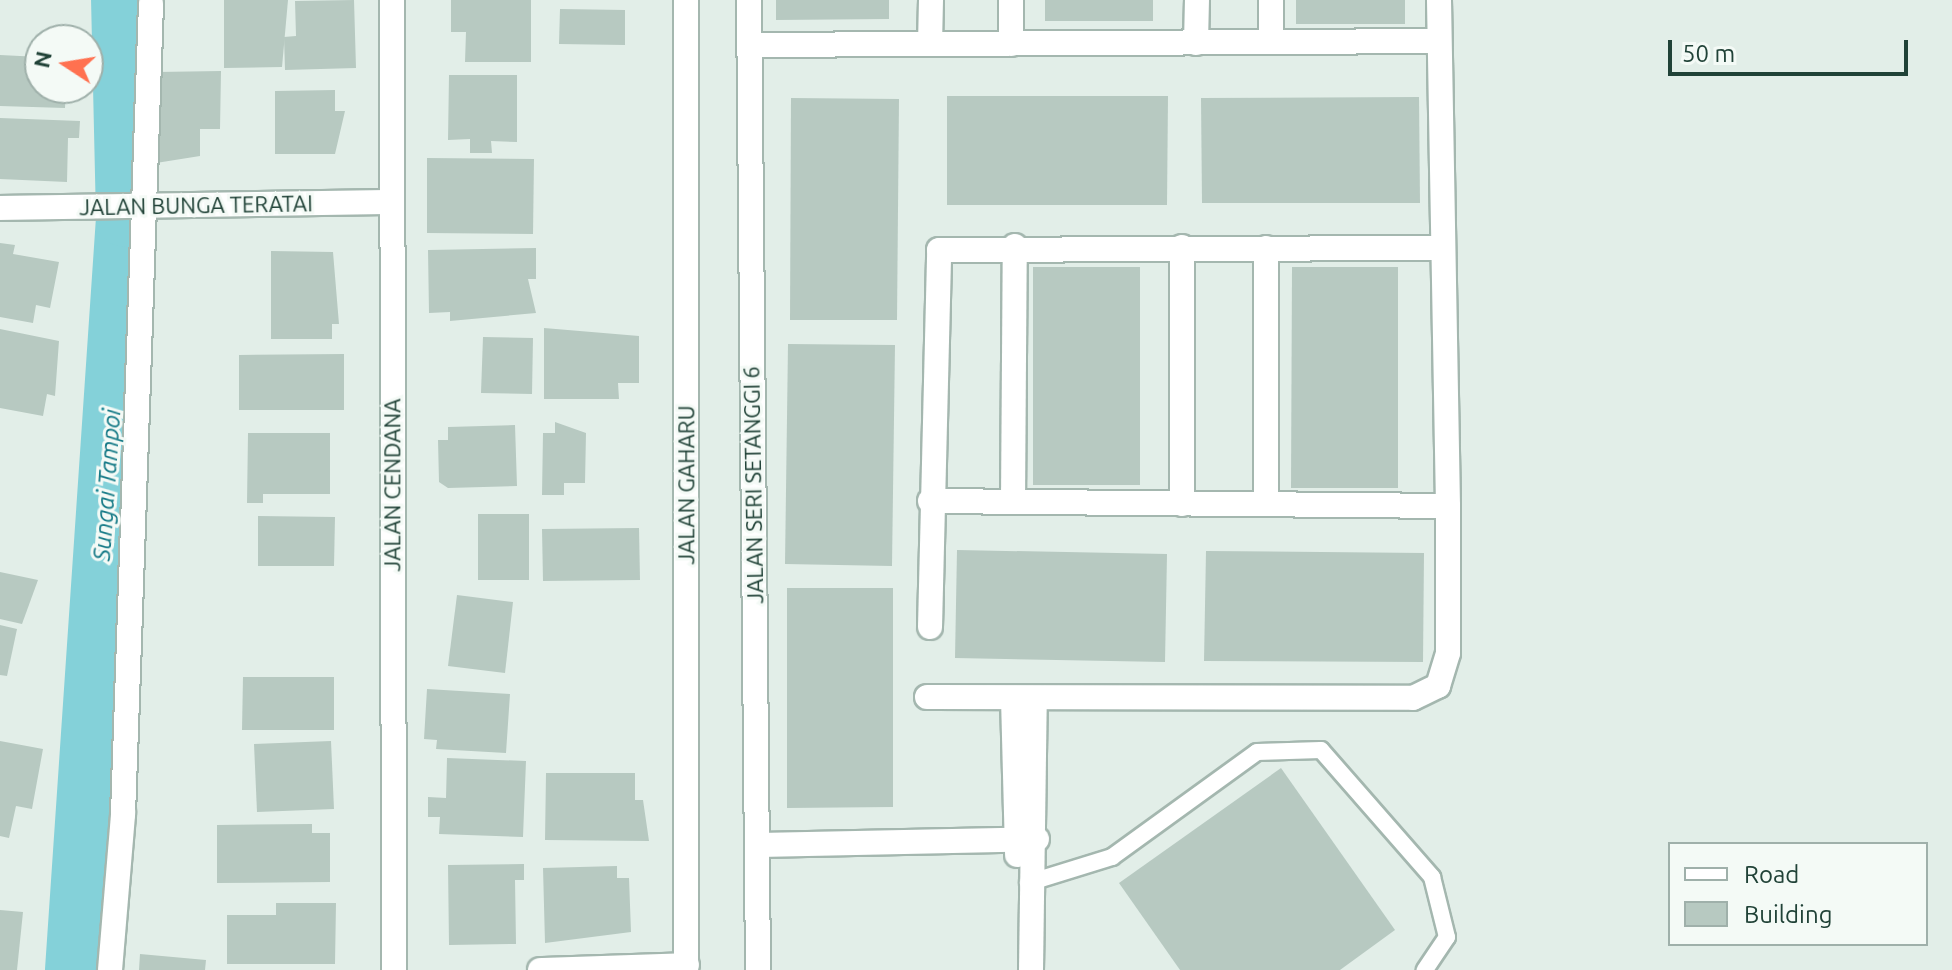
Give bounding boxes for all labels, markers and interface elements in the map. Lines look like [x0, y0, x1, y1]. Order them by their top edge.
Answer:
north arrow [24, 24, 104, 104]
scale bar [1672, 24, 1912, 74]
text: 50 m [1682, 40, 1735, 67]
text: N [28, 49, 56, 70]
street label: JALAN BUNGA TERATAI [79, 190, 313, 220]
street label: JALAN SERI SETANGGI 6 [738, 366, 768, 604]
street label: JALAN CENDANA [379, 398, 405, 572]
street label: JALAN GAHARU [673, 405, 699, 565]
water label: Sungai Tampoi [87, 408, 127, 562]
legend [1668, 842, 1928, 946]
text: Road [1744, 861, 1799, 888]
text: Building [1744, 901, 1832, 928]

